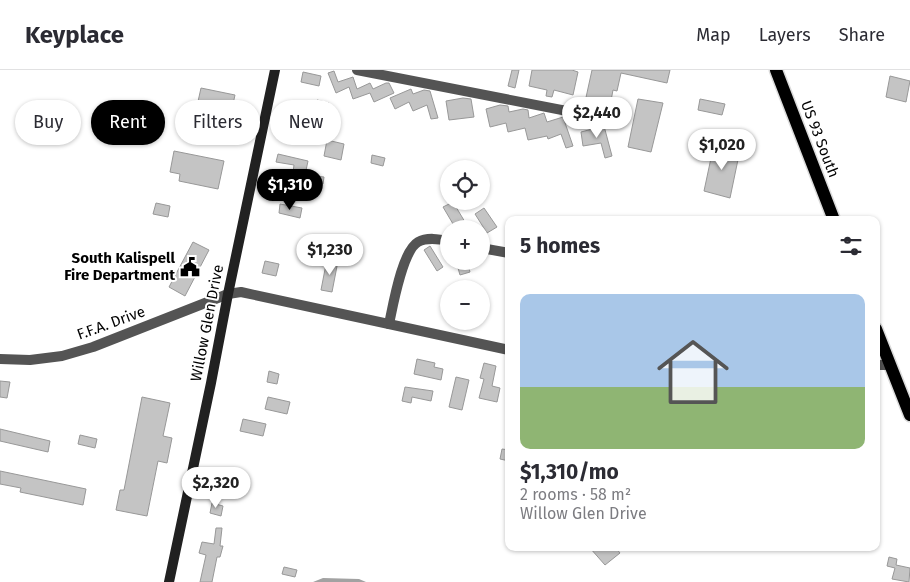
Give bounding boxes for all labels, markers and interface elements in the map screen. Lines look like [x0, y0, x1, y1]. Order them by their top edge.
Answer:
text: Keyplace [25, 21, 124, 49]
text: Map [696, 24, 731, 46]
text: Layers [759, 24, 811, 46]
text: Share [839, 24, 885, 46]
pin: $2,440 [556, 97, 638, 139]
street label: US 93 South [797, 98, 843, 180]
chip: Buy [15, 100, 81, 145]
chip: Rent [91, 100, 165, 145]
chip: Filters [175, 100, 260, 145]
chip: New [270, 100, 341, 145]
text: $2,440 [573, 103, 621, 122]
pin: $1,020 [681, 128, 763, 171]
text: $1,020 [699, 135, 745, 154]
map controls [440, 160, 490, 330]
button: locate [440, 160, 490, 210]
pin: $1,310 [249, 168, 331, 211]
text: $1,310 [268, 175, 312, 194]
button: + [440, 220, 490, 270]
icon: filters [837, 232, 865, 260]
text: 5 homes [520, 233, 600, 259]
pin: $1,230 [289, 234, 371, 276]
text: $1,230 [307, 240, 353, 259]
place label: South Kalispell Fire Department [64, 249, 176, 284]
public building icon: South Kalispell Fire Department [179, 256, 201, 278]
street label: Willow Glen Drive [187, 263, 227, 383]
button: − [440, 280, 490, 330]
street label: F.F.A. Drive [75, 302, 147, 344]
icon: home [648, 327, 738, 417]
text: $1,310/mo [520, 459, 619, 485]
pin: $2,320 [175, 466, 257, 509]
text: $2,320 [193, 473, 239, 492]
text: 2 rooms · 58 m² [520, 485, 631, 504]
text: Willow Glen Drive [520, 504, 647, 523]

